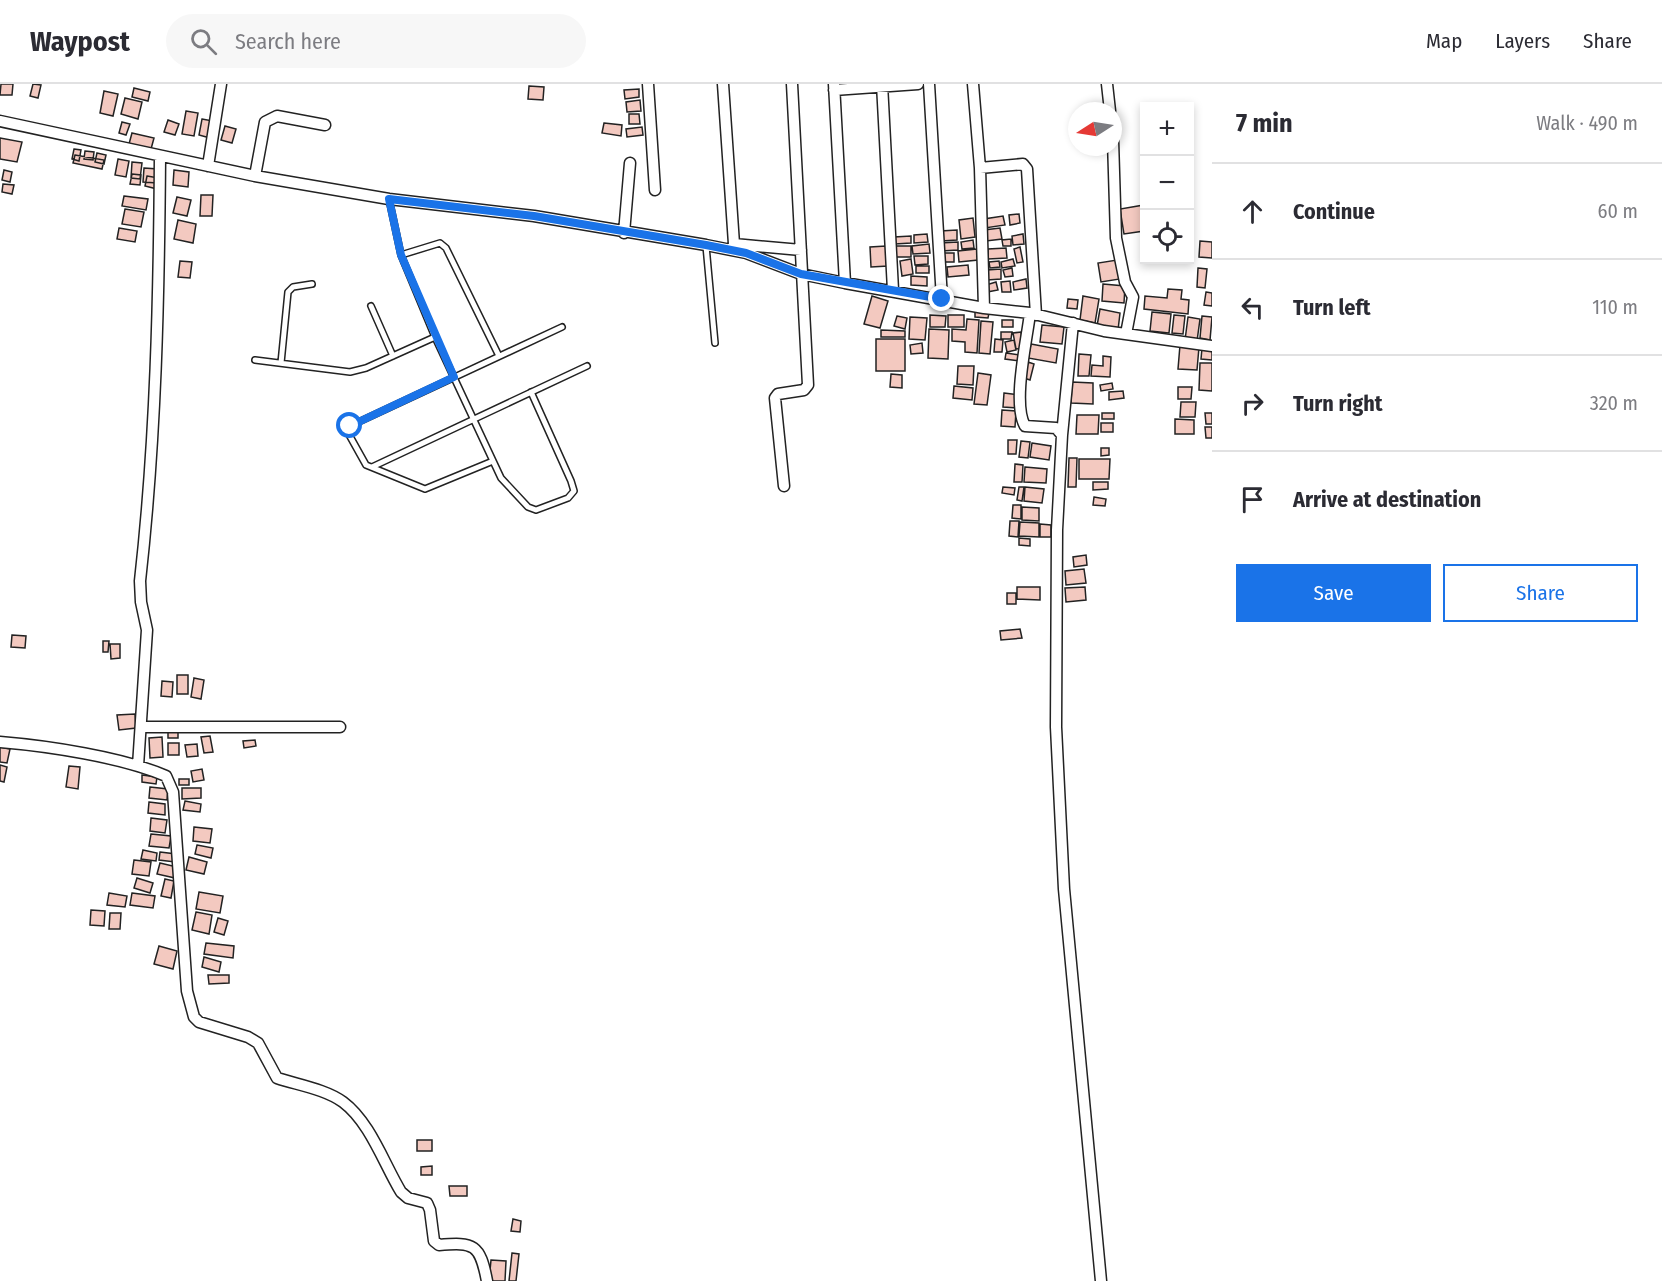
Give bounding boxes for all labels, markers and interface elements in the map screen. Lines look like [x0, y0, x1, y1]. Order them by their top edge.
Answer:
search box [166, 14, 586, 68]
text: Waypost [30, 25, 130, 58]
icon: search [187, 25, 220, 58]
text: Search here [235, 28, 341, 55]
text: Map [1426, 28, 1462, 54]
text: Layers [1495, 28, 1550, 54]
text: Share [1583, 28, 1632, 54]
north arrow [1068, 102, 1122, 156]
map controls [1140, 102, 1194, 264]
button: + [1140, 102, 1194, 156]
text: 7 min [1236, 108, 1293, 139]
text: Walk · 490 m [1536, 111, 1638, 135]
button: − [1140, 156, 1194, 210]
icon: ahead [1236, 195, 1269, 228]
text: Continue [1293, 198, 1375, 225]
text: 60 m [1598, 199, 1638, 223]
button: locate [1140, 210, 1194, 264]
route end [928, 285, 954, 311]
icon: left [1236, 291, 1269, 324]
text: Turn left [1293, 294, 1371, 321]
text: 110 m [1592, 295, 1638, 319]
icon: right [1236, 387, 1269, 420]
text: Turn right [1293, 390, 1382, 417]
text: 320 m [1590, 391, 1638, 415]
route start [336, 412, 362, 438]
icon: arrive [1236, 483, 1269, 516]
text: Arrive at destination [1293, 486, 1481, 513]
button: Save [1236, 564, 1431, 622]
button: Share [1443, 564, 1638, 622]

